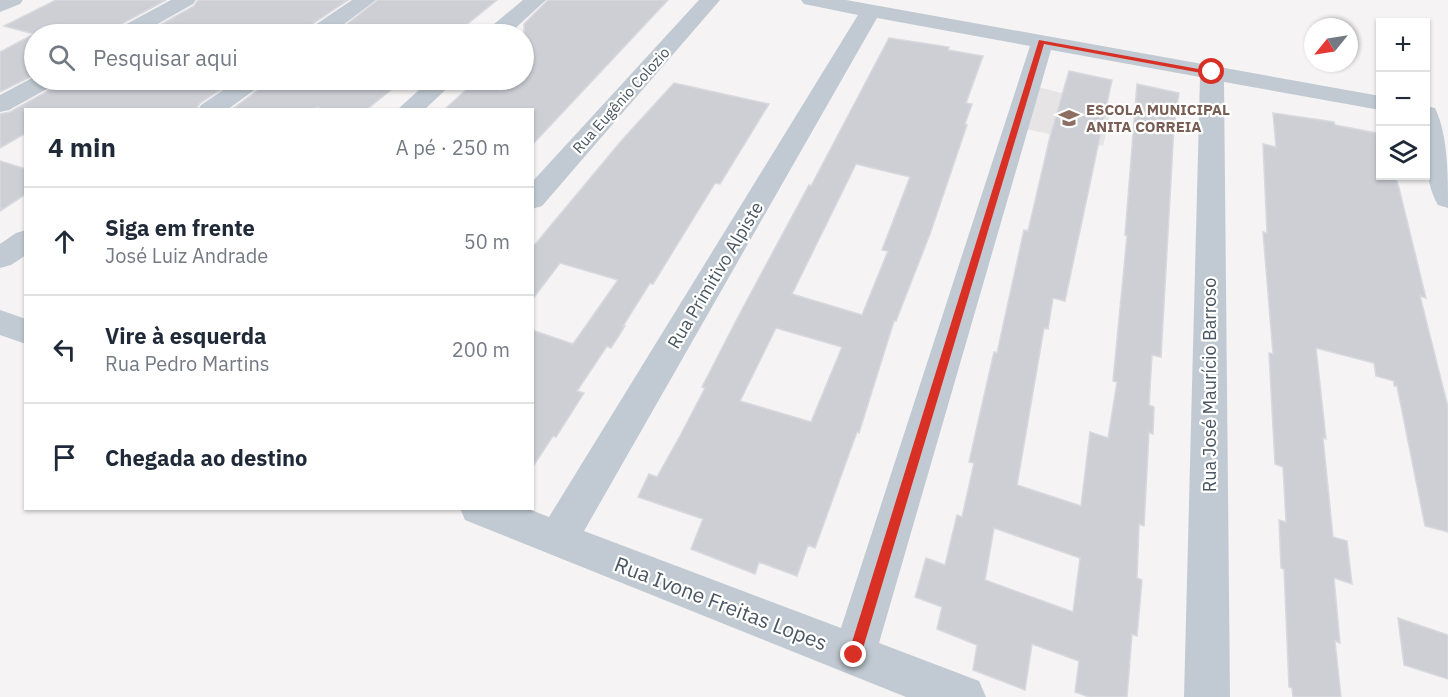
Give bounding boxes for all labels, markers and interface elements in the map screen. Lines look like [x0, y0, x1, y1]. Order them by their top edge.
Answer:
north arrow [1304, 18, 1358, 72]
map controls [1376, 18, 1430, 180]
button: + [1376, 18, 1430, 72]
search box [24, 24, 534, 90]
icon: search [45, 41, 78, 74]
text: Pesquisar aqui [93, 43, 238, 72]
street label: Rua Eugênio Colozio [568, 43, 674, 157]
route start [1198, 58, 1224, 84]
button: − [1376, 72, 1430, 126]
place label: ESCOLA MUNICIPAL ANITA CORREIA [1086, 100, 1230, 136]
school or university icon: ESCOLA MUNICIPAL ANITA CORREIA [1057, 106, 1081, 130]
button: layers [1376, 126, 1430, 180]
text: 4 min [48, 130, 116, 164]
text: A pé · 250 m [396, 134, 510, 161]
street label: Rua Primitivo Alpiste [662, 197, 768, 353]
text: Siga em frente [105, 213, 255, 242]
icon: ahead [48, 225, 81, 258]
text: 50 m [464, 228, 510, 255]
text: José Luiz Andrade [105, 242, 268, 269]
street label: Rua José Maurício Barroso [1198, 278, 1221, 492]
text: Vire à esquerda [105, 321, 267, 350]
icon: left [48, 333, 81, 366]
text: 200 m [452, 336, 510, 363]
text: Rua Pedro Martins [105, 350, 269, 377]
icon: arrive [48, 441, 81, 474]
text: Chegada ao destino [105, 443, 308, 472]
street label: Rua Ivone Freitas Lopes [611, 549, 831, 657]
route end [840, 641, 866, 667]

